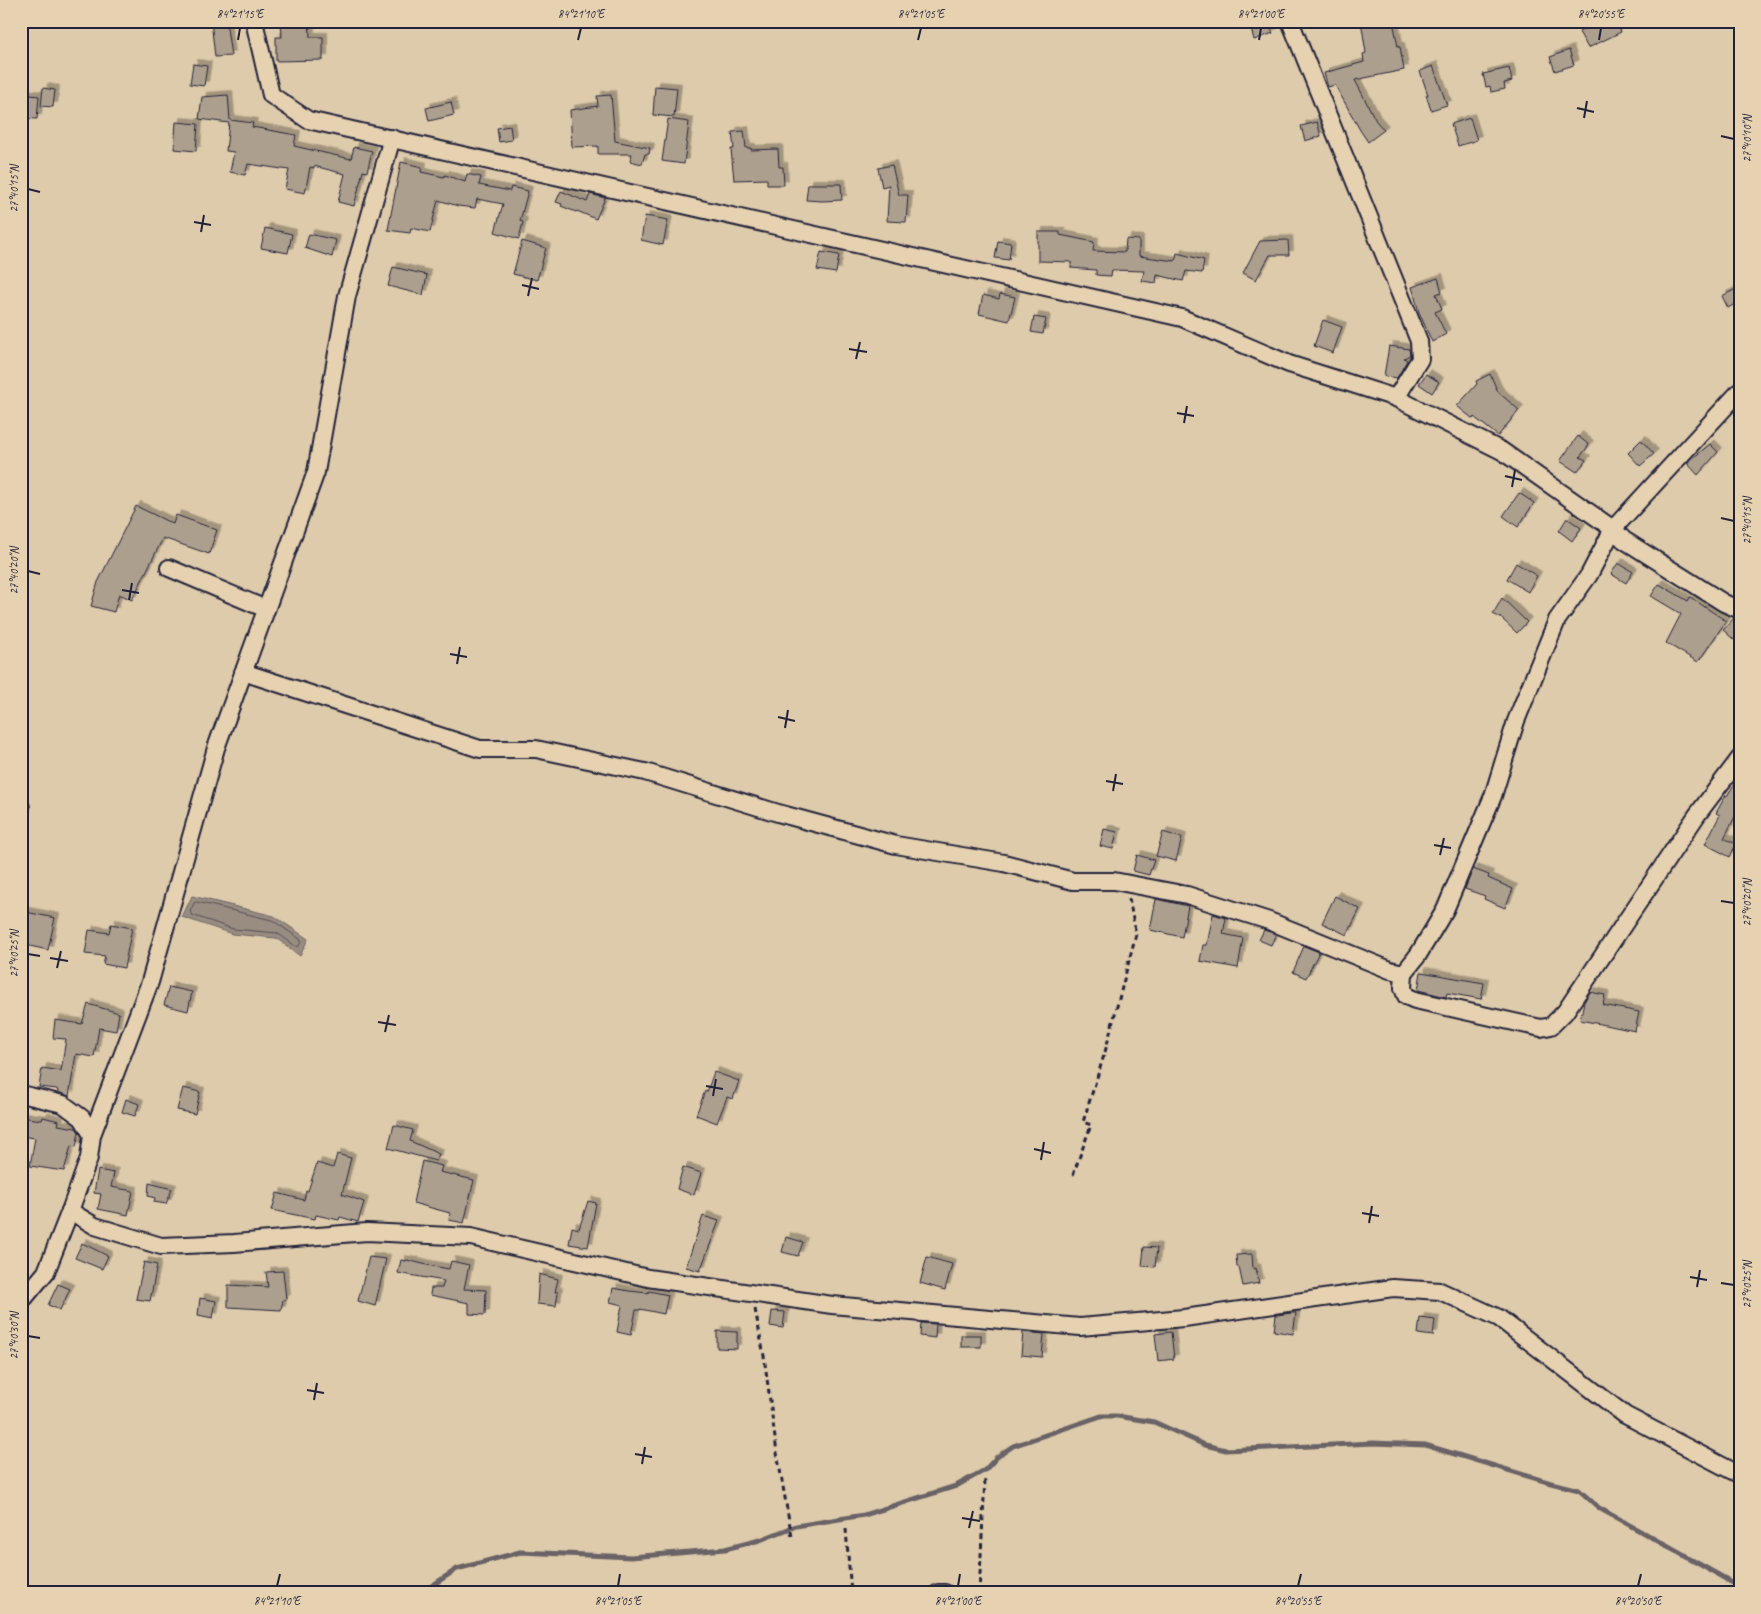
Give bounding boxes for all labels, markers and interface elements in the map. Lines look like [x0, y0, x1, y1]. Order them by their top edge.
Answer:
text: 84°21'15"E [217, 6, 265, 22]
text: 84°21'10"E [558, 6, 606, 22]
text: 84°21'05"E [898, 6, 946, 22]
text: 84°21'00"E [1238, 6, 1286, 22]
text: 84°20'55"E [1578, 6, 1626, 22]
text: 27°40'10"N [1739, 114, 1755, 163]
text: 27°40'15"N [6, 164, 22, 213]
text: 27°40'15"N [1739, 496, 1755, 545]
text: 27°40'20"N [6, 546, 22, 595]
text: 27°40'20"N [1739, 878, 1755, 927]
text: 27°40'25"N [6, 929, 22, 978]
text: 27°40'25"N [1739, 1260, 1755, 1309]
text: 27°40'30"N [6, 1311, 22, 1360]
text: 84°21'10"E [254, 1593, 302, 1609]
text: 84°21'05"E [595, 1593, 643, 1609]
text: 84°21'00"E [935, 1593, 983, 1609]
text: 84°20'55"E [1275, 1593, 1323, 1609]
text: 84°20'50"E [1615, 1593, 1663, 1609]

